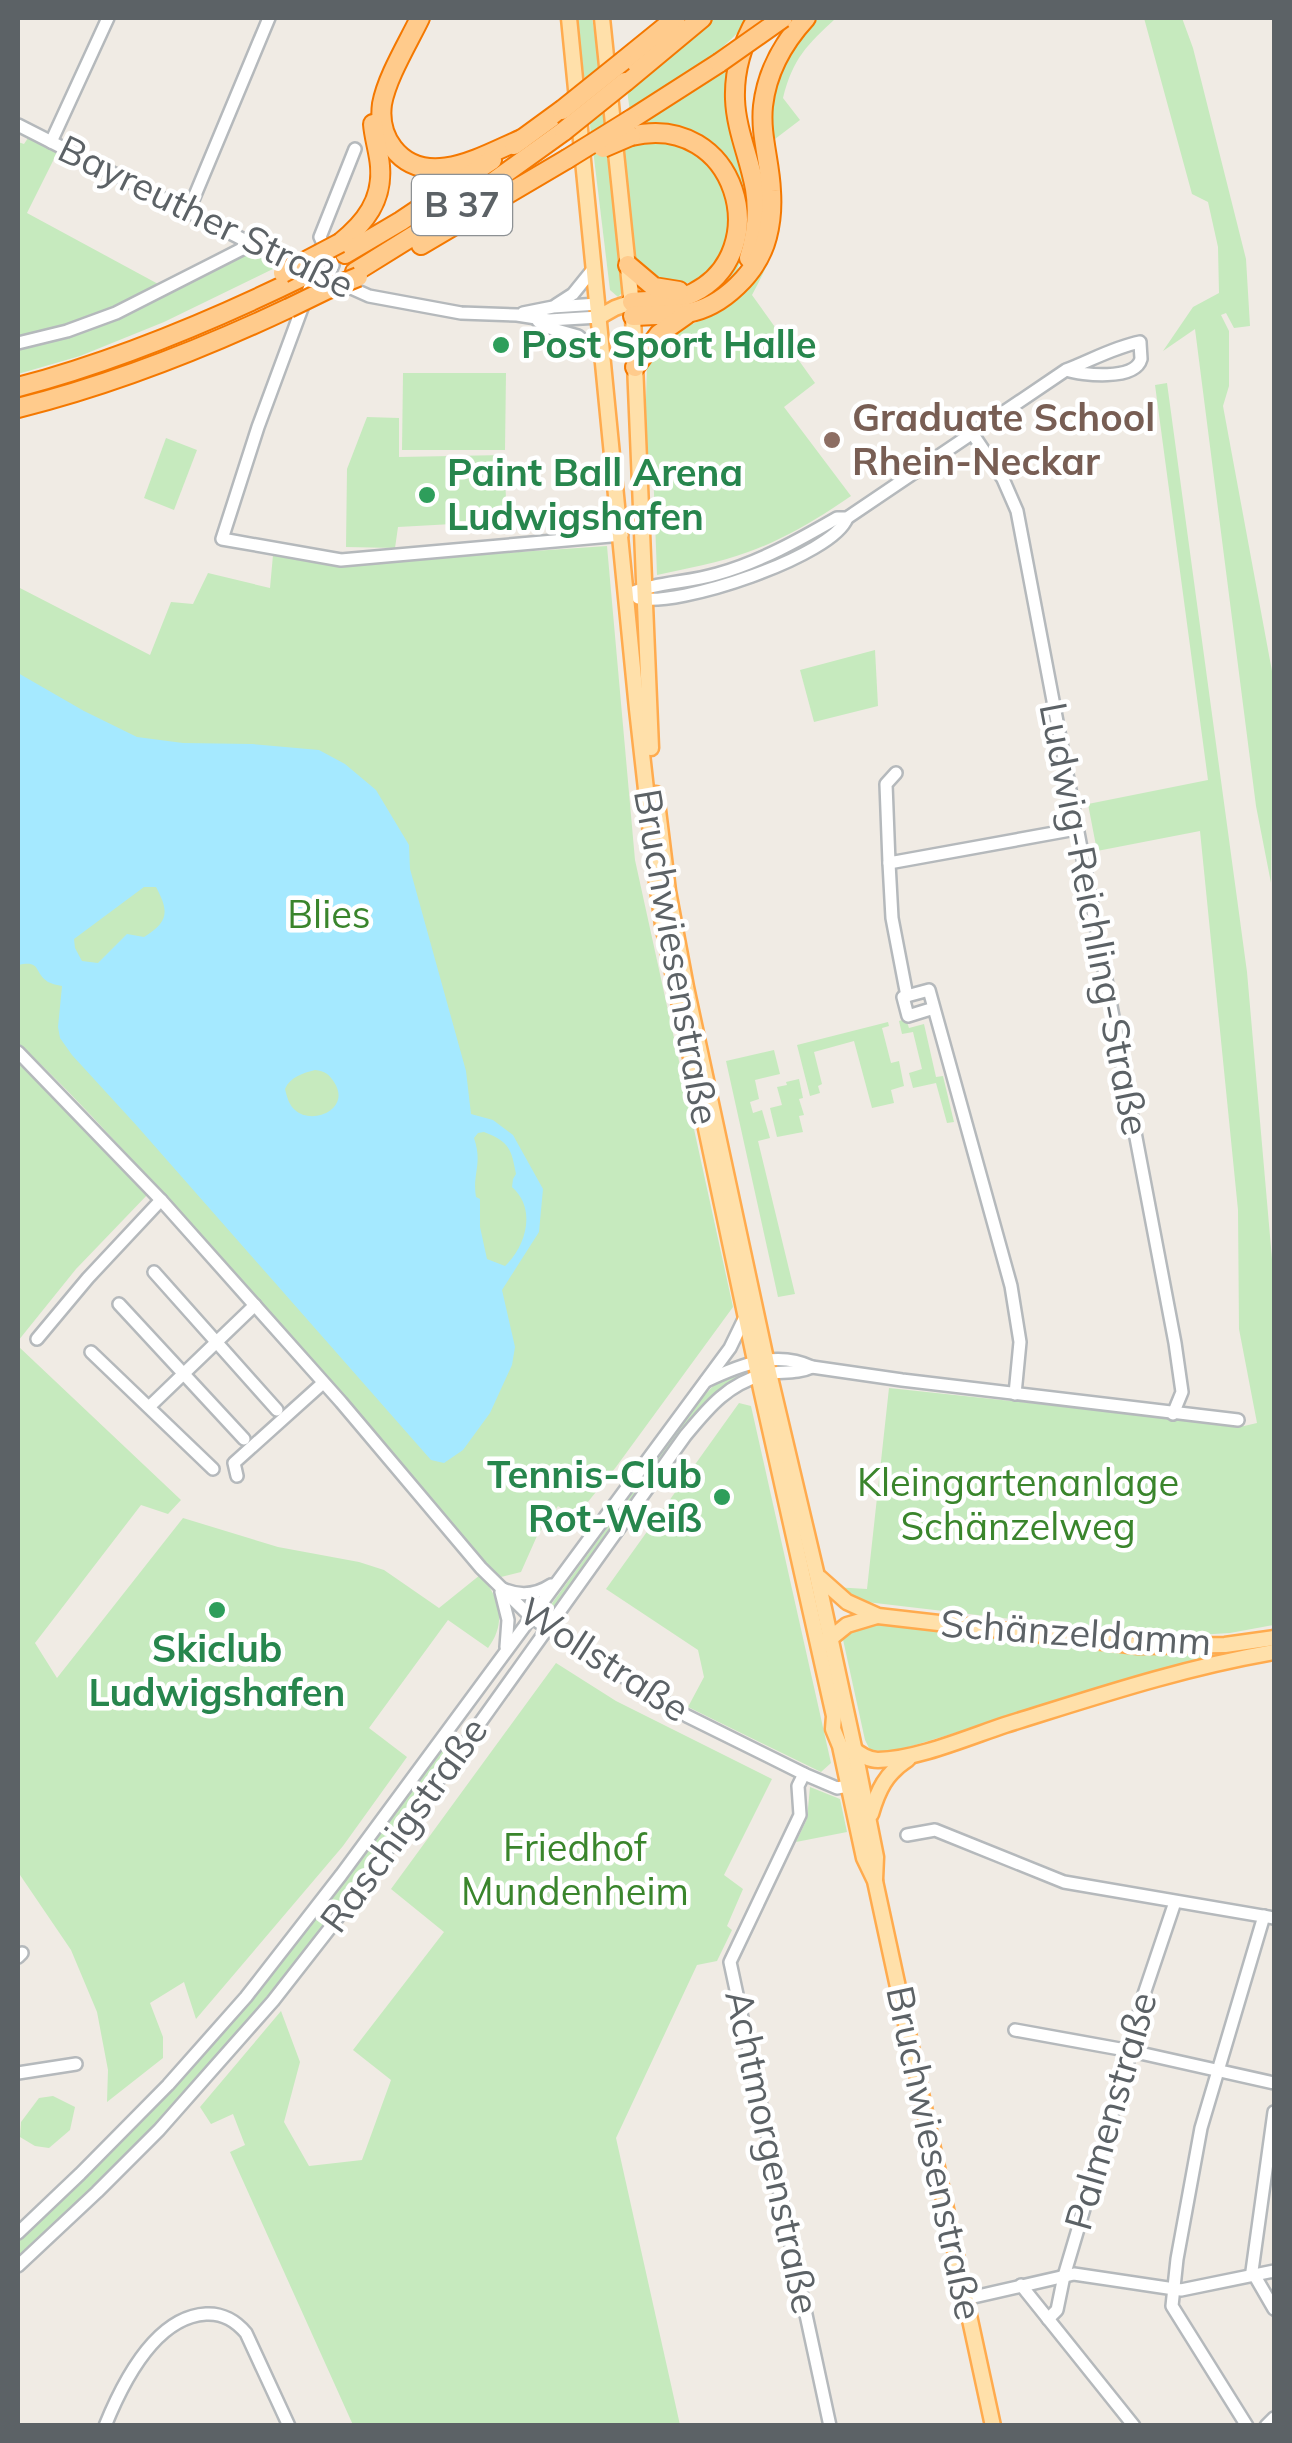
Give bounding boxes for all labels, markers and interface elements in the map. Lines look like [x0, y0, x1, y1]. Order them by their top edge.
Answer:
street label: Bayreuther Straße [51, 124, 362, 308]
road number: B 37 [412, 175, 512, 235]
place label: Post Sport Halle [521, 320, 817, 368]
marker: Post Sport Halle [490, 334, 512, 356]
place label: Graduate School Rhein-Neckar [852, 393, 1155, 485]
marker: Graduate School Rhein-Neckar [821, 429, 843, 451]
place label: Paint Ball Arena Ludwigshafen [447, 448, 743, 540]
marker: Paint Ball Arena Ludwigshafen [416, 484, 438, 506]
street label: Ludwig-Reichling-Straße [1029, 698, 1161, 1139]
street label: Bruchwiesenstraße [624, 785, 730, 1128]
park label: Blies [287, 890, 371, 938]
place label: Tennis-Club Rot-Weiß [487, 1450, 702, 1542]
park label: Kleingartenanlage Schänzelweg [857, 1458, 1179, 1550]
marker: Tennis-Club Rot-Weiß [711, 1486, 733, 1508]
street label: Wollstraße [511, 1586, 699, 1732]
marker: Skiclub Ludwigshafen [206, 1599, 228, 1621]
street label: Schänzeldamm [939, 1599, 1213, 1665]
place label: Skiclub Ludwigshafen [89, 1624, 345, 1716]
street label: Raschigstraße [309, 1708, 497, 1941]
park label: Friedhof Mundenheim [461, 1823, 689, 1915]
street label: Bruchwiesenstraße [876, 1981, 994, 2324]
street label: Achtmorgenstraße [715, 1986, 831, 2318]
street label: Palmenstraße [1053, 1986, 1167, 2235]

